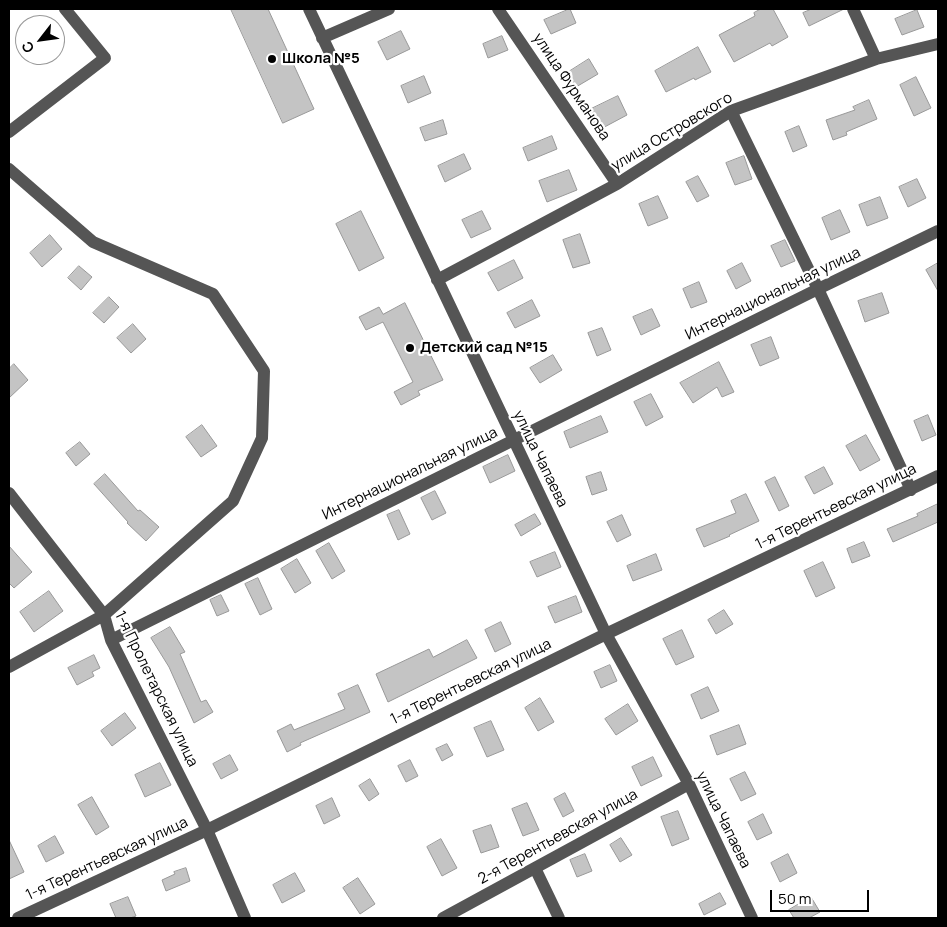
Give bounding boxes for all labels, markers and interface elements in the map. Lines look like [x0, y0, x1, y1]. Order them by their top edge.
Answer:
north arrow [15, 15, 65, 65]
street label: улица Фурманова [528, 30, 614, 144]
text: С [17, 38, 38, 56]
place label: Школа №5 [282, 50, 360, 68]
marker: Школа №5 [266, 53, 278, 65]
street label: улица Островского [608, 89, 736, 175]
street label: Интернациональная улица [682, 244, 864, 344]
place label: Детский сад №15 [420, 339, 548, 357]
marker: Детский сад №15 [404, 342, 416, 354]
street label: улица Чапаева [509, 408, 571, 510]
street label: Интернациональная улица [319, 424, 501, 524]
street label: 1-я Терентьевская улица [753, 460, 919, 554]
street label: 1-я Пролетарская улица [110, 608, 202, 770]
street label: 1-я Терентьевская улица [388, 635, 554, 729]
street label: улица Чапаева [692, 769, 754, 871]
street label: 2-я Терентьевская улица [475, 786, 641, 888]
street label: 1-я Терентьевская улица [23, 813, 191, 905]
scale bar [772, 880, 871, 912]
text: 50 m [778, 888, 812, 909]

